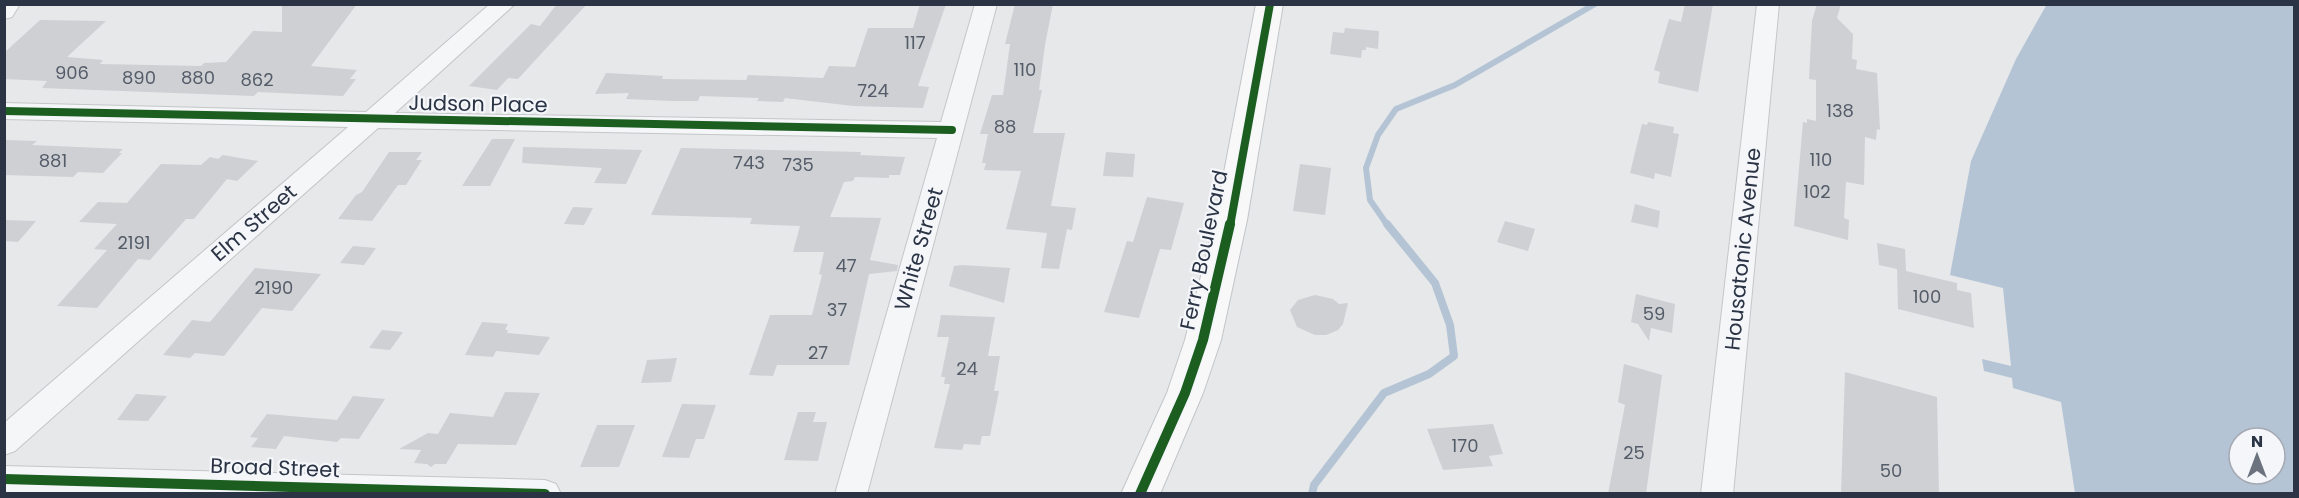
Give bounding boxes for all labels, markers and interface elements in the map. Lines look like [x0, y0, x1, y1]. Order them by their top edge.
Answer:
house number: 117 [904, 30, 926, 55]
house number: 110 [1014, 57, 1036, 82]
house number: 906 [55, 60, 89, 85]
house number: 890 [122, 65, 156, 90]
house number: 880 [181, 65, 215, 90]
house number: 862 [240, 67, 274, 92]
house number: 724 [857, 78, 889, 103]
street label: Judson Place [408, 88, 548, 119]
house number: 138 [1826, 98, 1854, 123]
house number: 88 [994, 114, 1016, 139]
street label: Housatonic Avenue [1717, 146, 1768, 352]
house number: 110 [1810, 147, 1832, 172]
house number: 881 [39, 148, 67, 173]
house number: 743 [733, 150, 765, 175]
house number: 735 [782, 152, 814, 177]
street label: Ferry Boulevard [1172, 167, 1235, 332]
street label: Elm Street [205, 177, 303, 268]
house number: 102 [1803, 179, 1831, 204]
street label: White Street [887, 184, 950, 314]
house number: 2191 [117, 230, 151, 255]
house number: 47 [835, 253, 857, 278]
house number: 2190 [255, 275, 293, 300]
house number: 100 [1913, 284, 1941, 309]
house number: 37 [827, 297, 847, 322]
house number: 59 [1643, 301, 1665, 326]
house number: 27 [808, 340, 828, 365]
house number: 24 [956, 356, 978, 381]
north arrow [2227, 426, 2287, 486]
text: N [2251, 430, 2263, 453]
house number: 170 [1452, 433, 1478, 458]
house number: 25 [1623, 440, 1645, 465]
street label: Broad Street [210, 451, 340, 484]
house number: 50 [1880, 458, 1902, 483]

